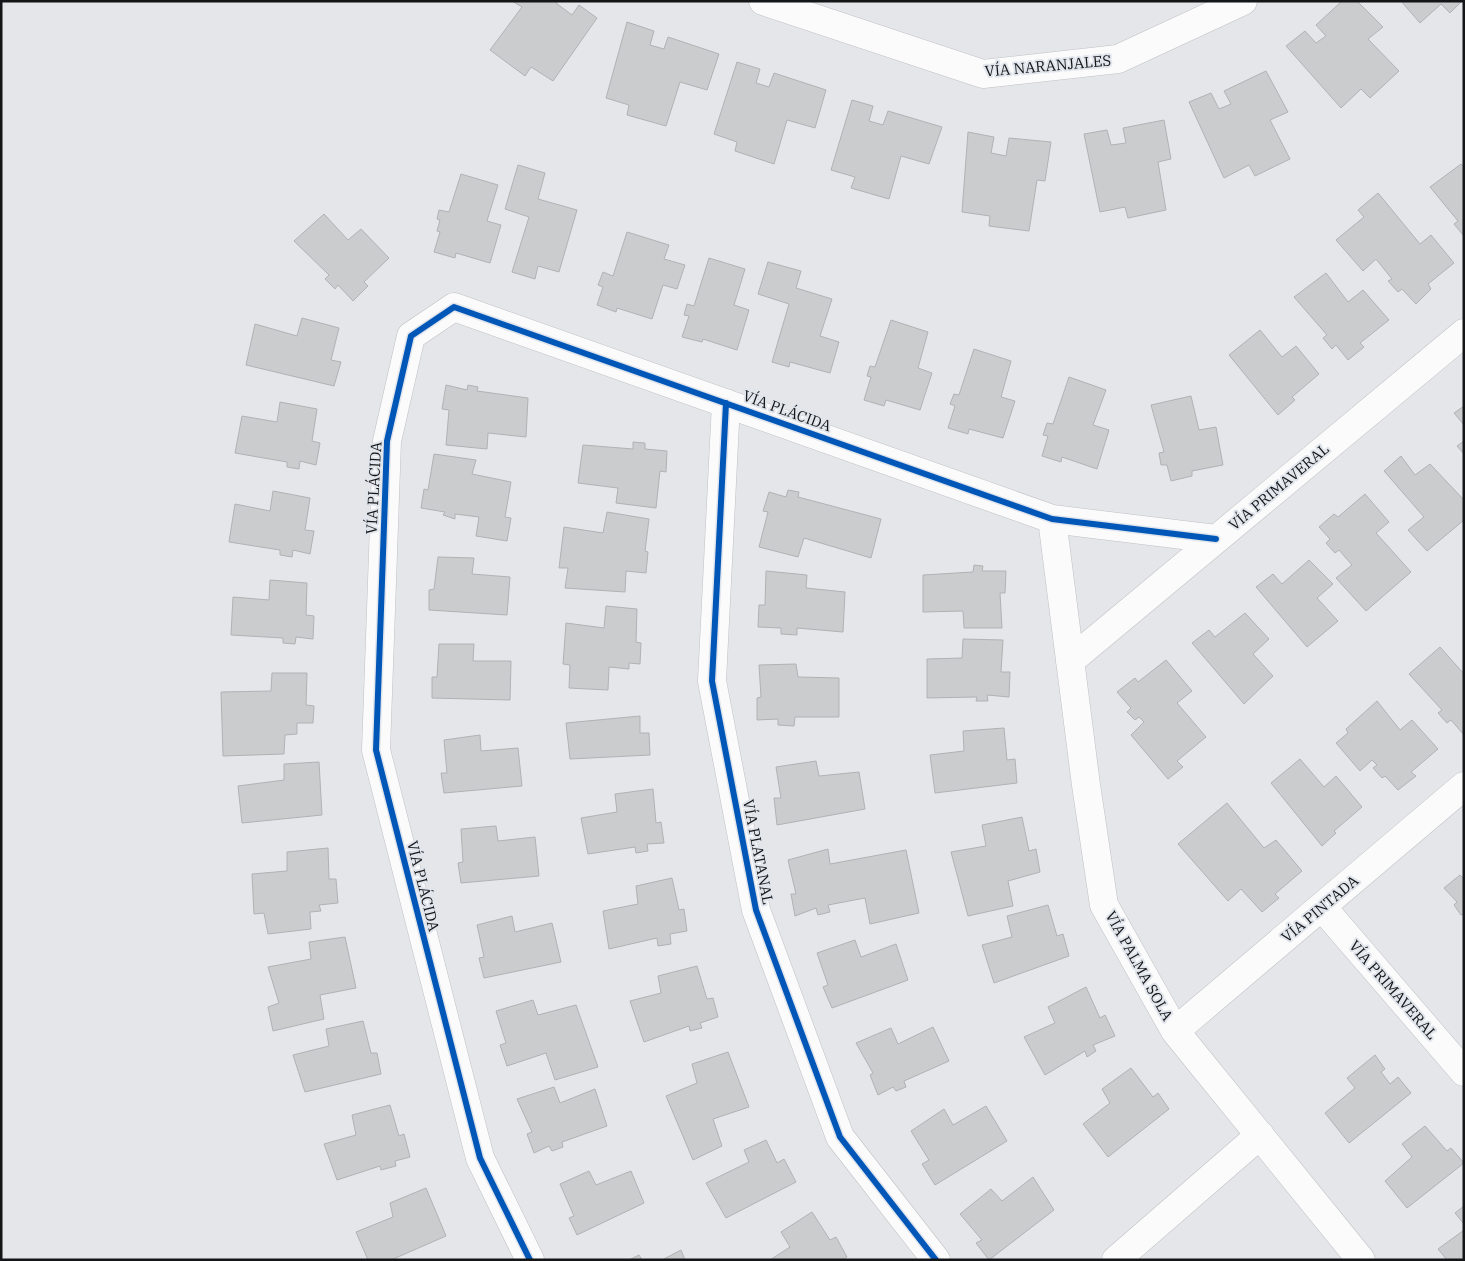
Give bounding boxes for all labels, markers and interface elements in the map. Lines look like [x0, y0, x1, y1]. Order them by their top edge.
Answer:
street label: VÍA NARANJALES [984, 51, 1112, 80]
street label: VÍA PLÁCIDA [740, 386, 835, 436]
street label: VÍA PRIMAVERAL [1225, 439, 1333, 534]
street label: VÍA PLÁCIDA [362, 440, 385, 535]
street label: VÍA PLATANAL [739, 798, 778, 906]
street label: VÍA PLÁCIDA [403, 839, 444, 934]
street label: VÍA PINTADA [1277, 870, 1363, 946]
street label: VÍA PALMA SOLA [1101, 908, 1178, 1025]
street label: VÍA PRIMAVERAL [1345, 936, 1442, 1043]

